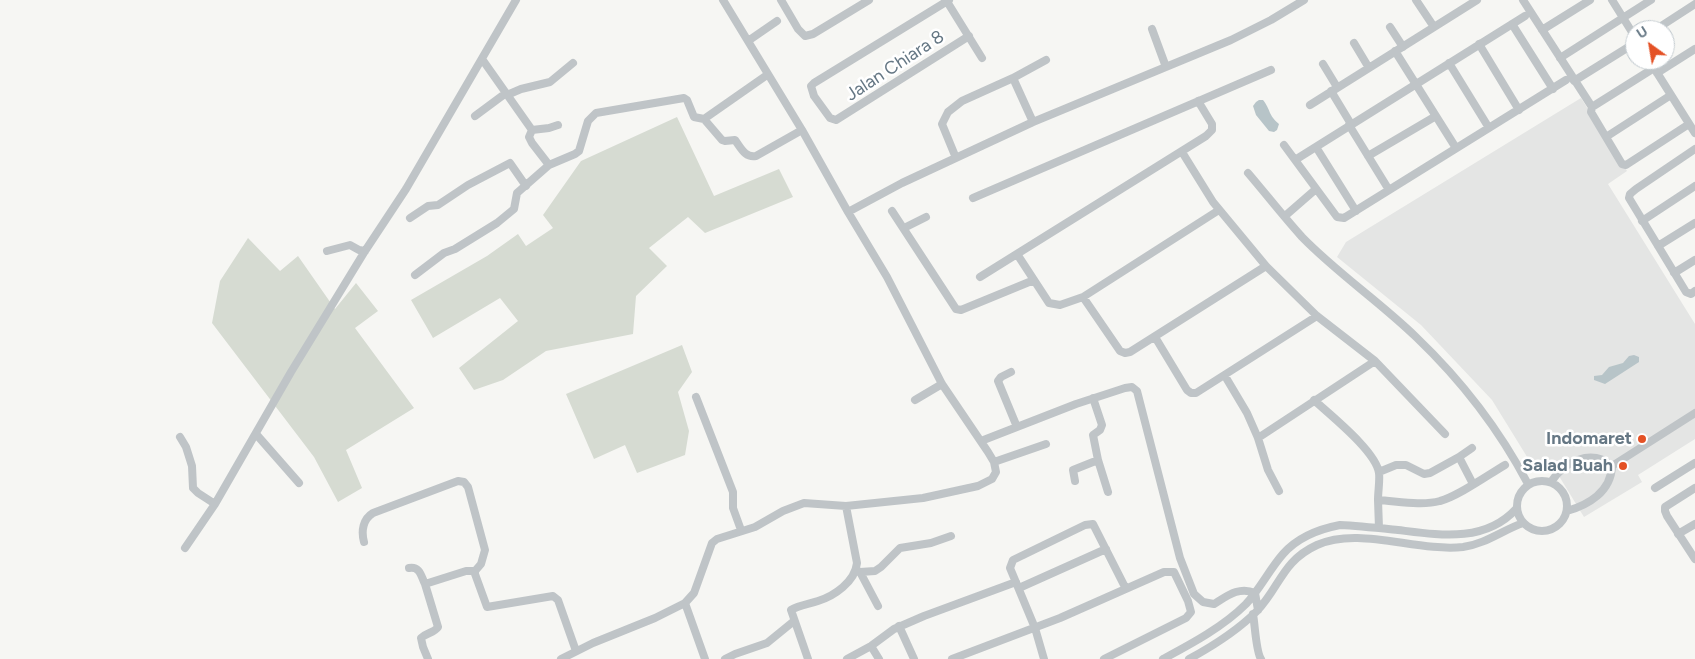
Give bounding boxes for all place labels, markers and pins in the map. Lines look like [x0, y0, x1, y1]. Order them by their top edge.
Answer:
place label: Indomaret [1546, 428, 1632, 450]
marker: Indomaret [1636, 433, 1648, 445]
place label: Salad Buah [1522, 455, 1613, 477]
marker: Salad Buah [1617, 460, 1629, 472]

